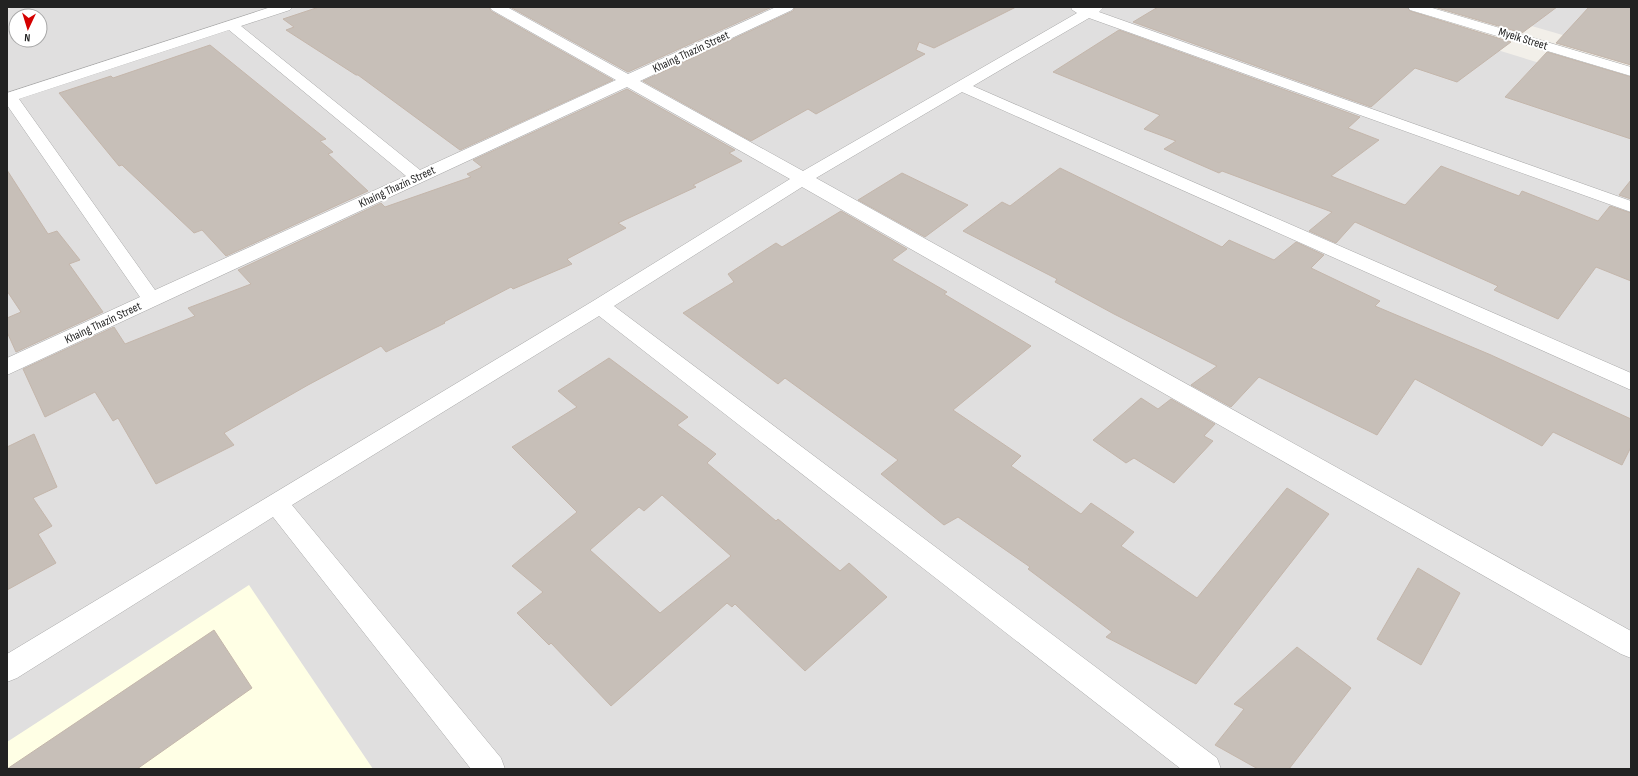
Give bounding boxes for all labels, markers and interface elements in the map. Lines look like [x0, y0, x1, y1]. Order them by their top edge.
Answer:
north arrow [8, 8, 48, 48]
street label: Myeik Street [1497, 24, 1550, 54]
street label: Khaing Thazin Street [650, 28, 732, 76]
text: N [24, 31, 31, 44]
street label: Khaing Thazin Street [356, 163, 438, 211]
street label: Khaing Thazin Street [62, 299, 144, 347]

